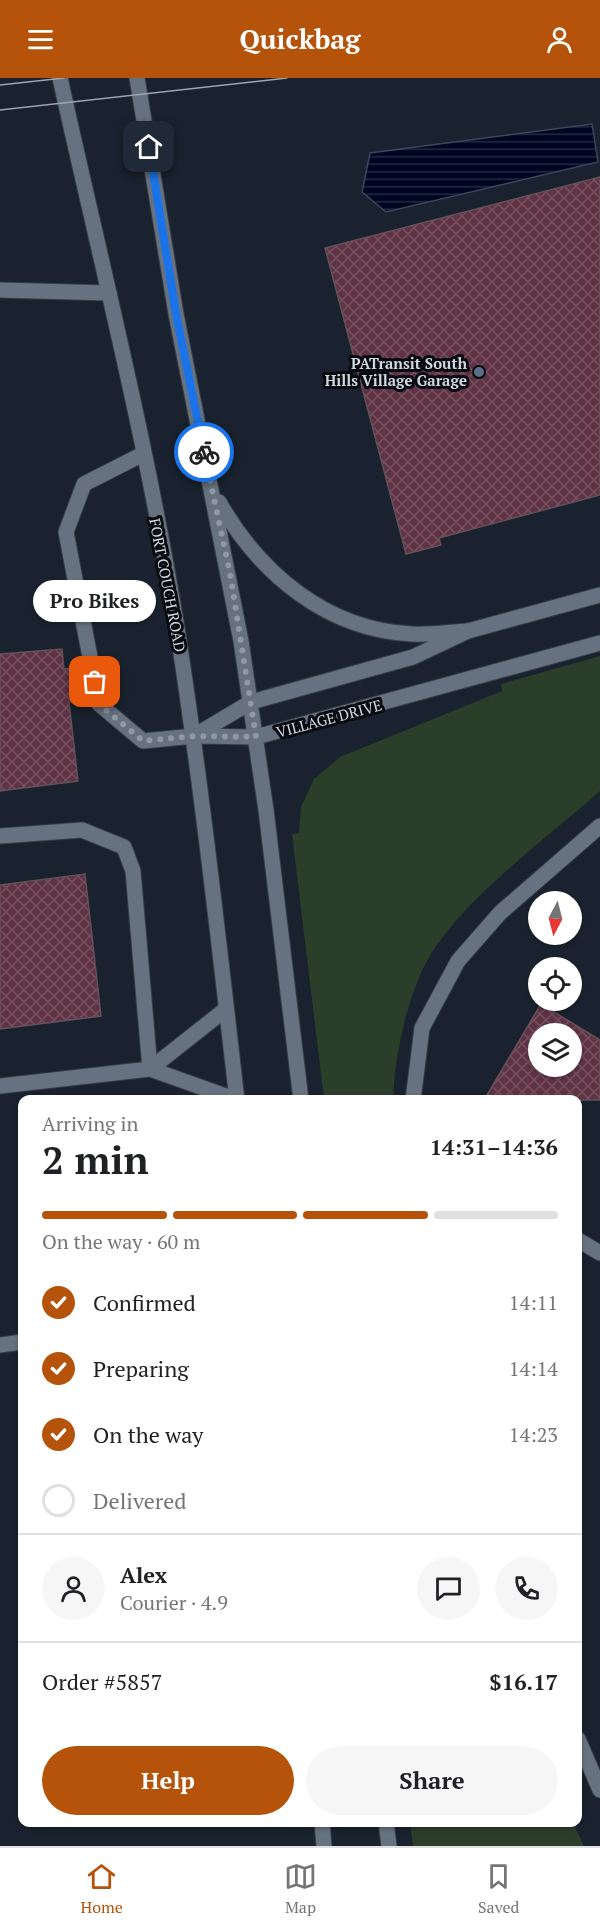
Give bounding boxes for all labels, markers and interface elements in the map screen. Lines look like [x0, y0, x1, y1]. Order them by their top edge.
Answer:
text: Quickbag [239, 21, 361, 57]
icon: menu [24, 23, 57, 56]
icon: person [543, 23, 576, 56]
pin [123, 121, 174, 172]
icon: home [132, 130, 165, 163]
place label: PATransit South Hills Village Garage [325, 353, 467, 390]
marker: PATransit South Hills Village Garage [472, 365, 486, 379]
courier [174, 422, 234, 482]
icon: bike [188, 436, 221, 469]
street label: FORT COUCH ROAD [145, 516, 191, 654]
callout: Pro Bikes [34, 580, 156, 622]
text: Pro Bikes [50, 587, 139, 614]
pin [69, 656, 120, 707]
icon: bag [78, 665, 111, 698]
street label: VILLAGE DRIVE [274, 694, 384, 742]
north arrow [528, 891, 582, 945]
map controls [528, 891, 582, 1077]
button: locate [528, 957, 582, 1011]
button: layers [528, 1023, 582, 1077]
text: Arriving in [42, 1110, 138, 1137]
text: 14:31–14:36 [430, 1132, 558, 1161]
text: 2 min [42, 1133, 149, 1185]
text: On the way · 60 m [42, 1228, 200, 1255]
icon: check [42, 1286, 75, 1319]
text: Confirmed [93, 1288, 196, 1317]
text: 14:11 [509, 1289, 558, 1316]
icon: check [42, 1352, 75, 1385]
text: Preparing [93, 1354, 189, 1383]
text: 14:14 [509, 1355, 558, 1382]
icon: check [42, 1418, 75, 1451]
text: On the way [93, 1420, 203, 1449]
text: 14:23 [509, 1421, 558, 1448]
text: Delivered [93, 1486, 186, 1515]
button: person [42, 1557, 105, 1620]
button: chat [417, 1557, 480, 1620]
button: phone [495, 1557, 558, 1620]
text: Alex [120, 1560, 167, 1589]
text: Courier · 4.9 [120, 1589, 228, 1616]
text: Order #5857 [42, 1667, 162, 1696]
text: $16.17 [489, 1667, 558, 1696]
button: Help [42, 1746, 294, 1815]
button: Share [306, 1746, 558, 1815]
tab: Home [81, 1860, 123, 1918]
tab: Map [284, 1860, 317, 1918]
tab: Saved [478, 1860, 519, 1918]

